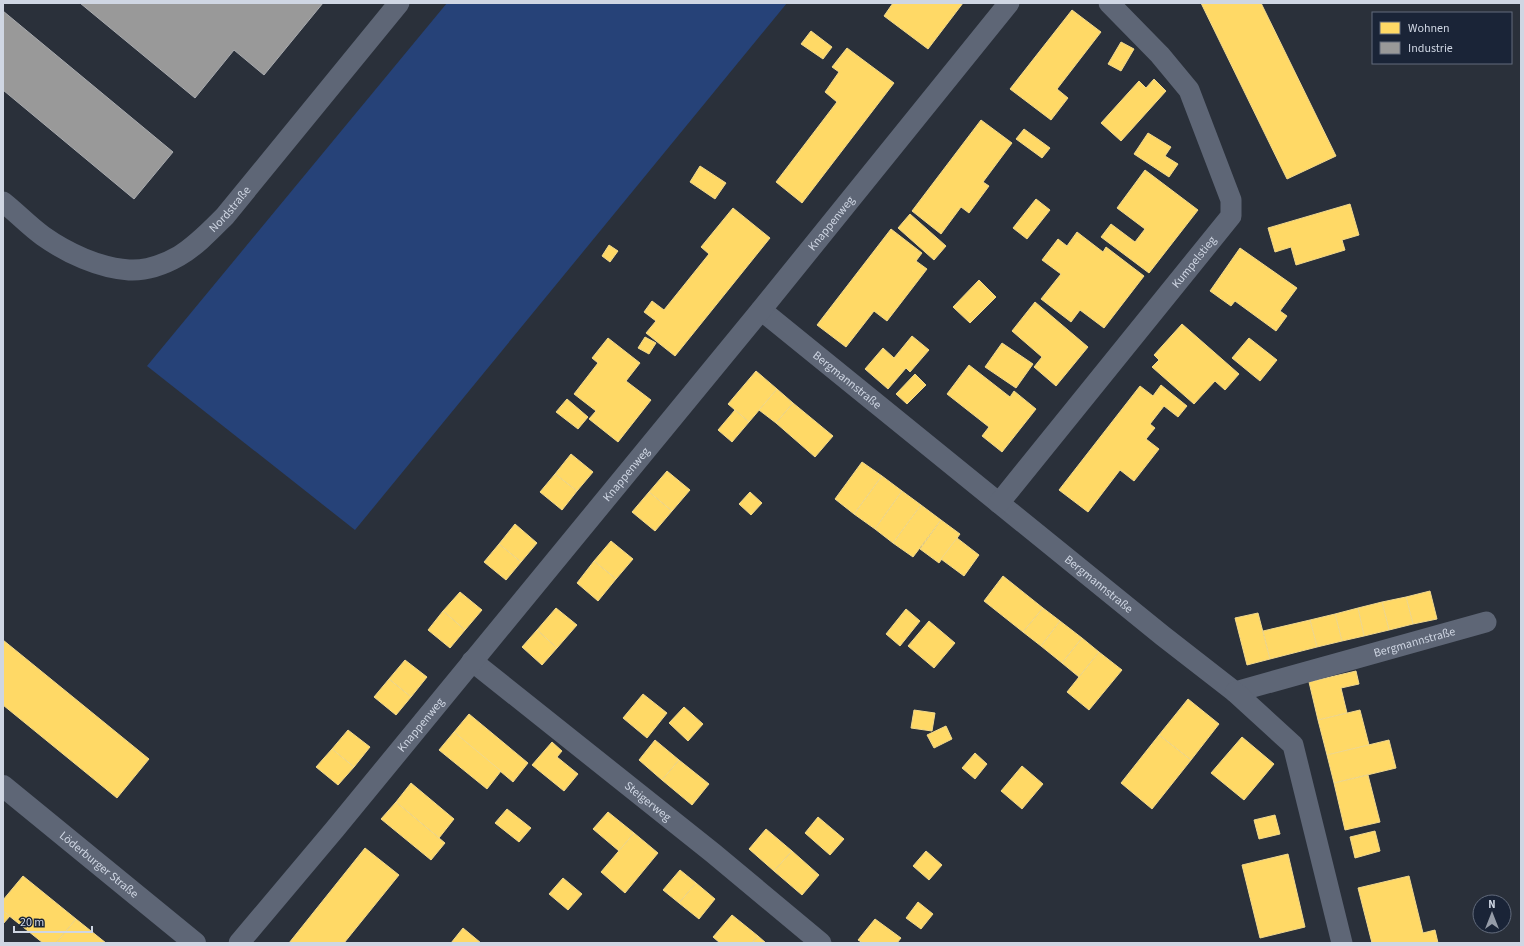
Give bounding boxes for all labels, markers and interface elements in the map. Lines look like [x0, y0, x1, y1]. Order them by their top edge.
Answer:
legend [1372, 12, 1512, 64]
text: Wohnen [1408, 20, 1450, 37]
text: Industrie [1408, 40, 1453, 57]
street label: Nordstraße [205, 183, 255, 236]
street label: Knappenweg [804, 193, 859, 255]
street label: Kumpelstieg [1168, 233, 1221, 292]
street label: Bergmannstraße [809, 347, 885, 413]
street label: Knappenweg [599, 444, 654, 505]
street label: Bergmannstraße [1061, 551, 1137, 617]
street label: Bergmannstraße [1372, 623, 1457, 662]
street label: Knappenweg [394, 694, 449, 756]
street label: Steigerweg [621, 778, 675, 826]
street label: Löderburger Straße [55, 827, 142, 902]
north arrow [1472, 894, 1512, 934]
text: N [1488, 897, 1496, 912]
scale bar [14, 908, 92, 934]
text: 20 m [20, 914, 44, 931]

